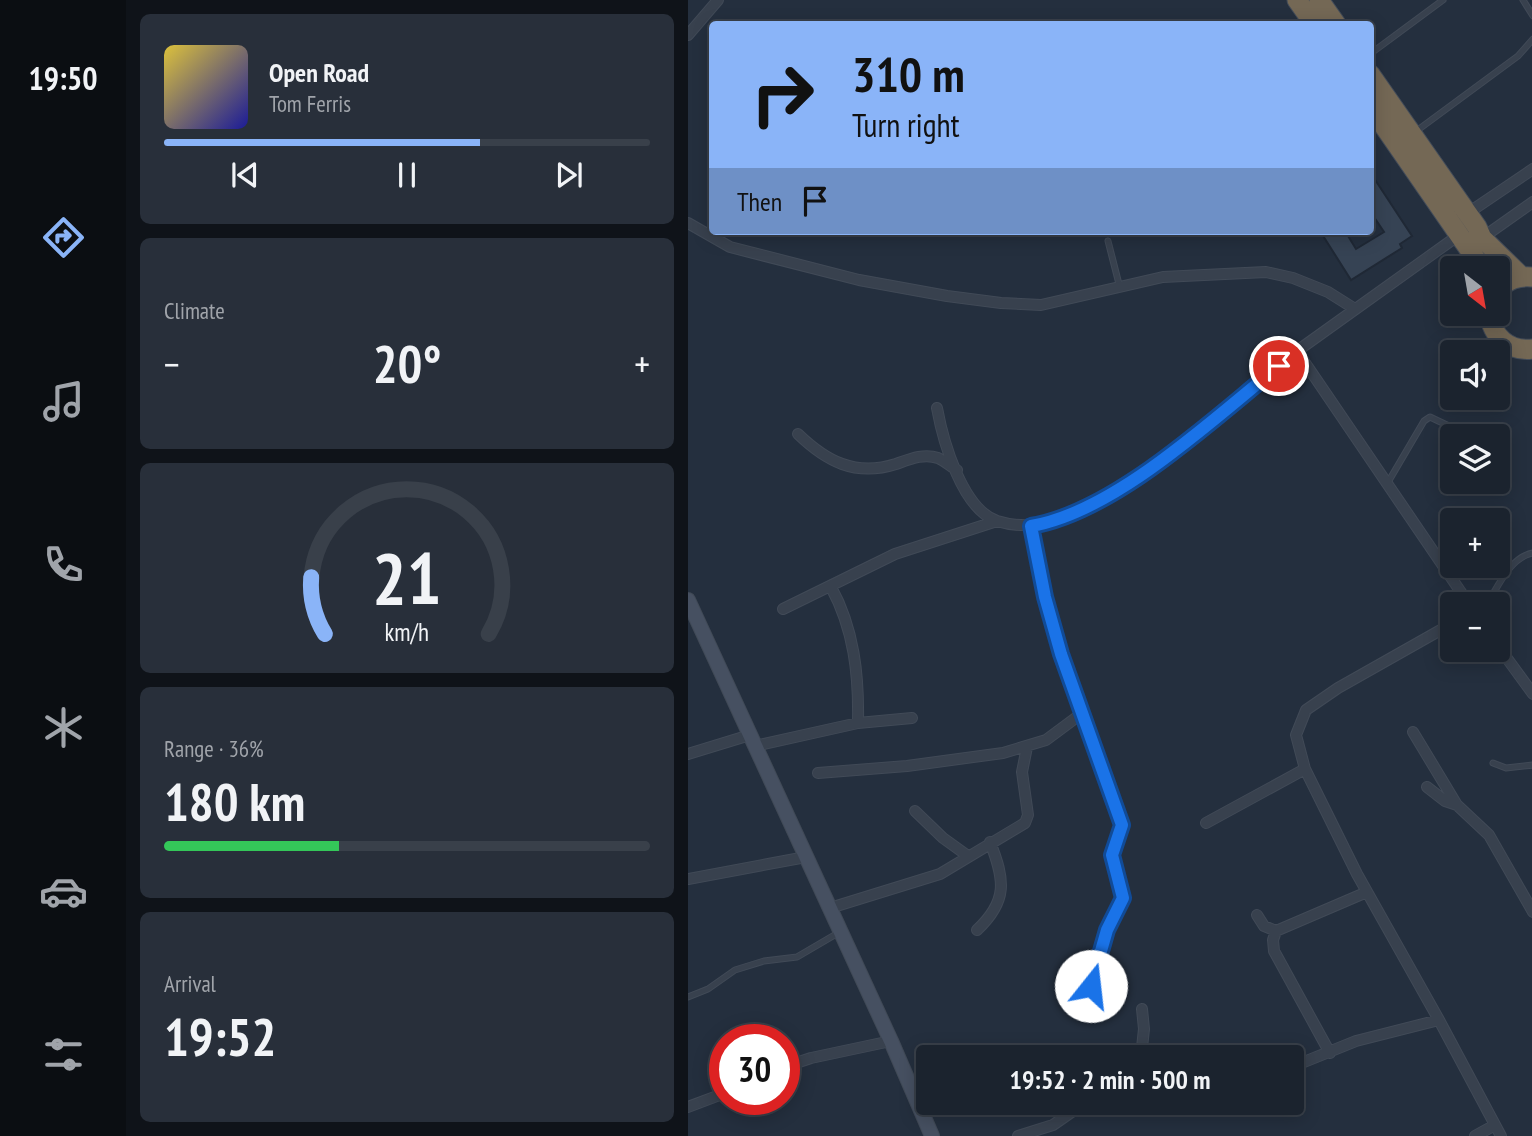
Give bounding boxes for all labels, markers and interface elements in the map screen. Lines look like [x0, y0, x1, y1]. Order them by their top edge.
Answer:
text: 310 m [852, 42, 965, 106]
icon: right [737, 49, 828, 140]
text: Open Road [269, 56, 369, 89]
text: 19:50 [28, 57, 98, 99]
text: Tom Ferris [269, 89, 351, 118]
text: Turn right [852, 104, 960, 146]
icon: previous [226, 156, 264, 194]
icon: pause [388, 156, 426, 194]
icon: next [550, 156, 588, 194]
icon: arrive [796, 182, 834, 220]
text: Then [737, 185, 782, 218]
icon: directions [39, 213, 88, 262]
north arrow [1440, 256, 1510, 326]
map controls [1440, 256, 1510, 662]
text: Climate [164, 296, 225, 325]
text: 20° [373, 330, 441, 397]
pin [1249, 336, 1309, 396]
text: − [164, 339, 180, 388]
text: + [634, 339, 650, 388]
button: sound [1440, 340, 1510, 410]
icon: arrive [1260, 347, 1298, 385]
icon: music [39, 377, 88, 426]
button: layers [1440, 424, 1510, 494]
button: + [1440, 508, 1510, 578]
text: 21 [372, 530, 442, 624]
icon: phone [39, 540, 88, 589]
button: − [1440, 592, 1510, 662]
text: km/h [385, 616, 429, 648]
icon: climate [39, 703, 88, 752]
text: Range · 36% [164, 734, 264, 763]
text: 180 km [164, 768, 305, 835]
icon: car [39, 867, 88, 916]
position arrow [1054, 949, 1128, 1023]
text: Arrival [164, 969, 216, 998]
text: 19:52 [164, 1003, 276, 1070]
speed limit sign: 30 [709, 1024, 800, 1115]
icon: filters [39, 1030, 88, 1079]
text: 19:52 · 2 min · 500 m [1010, 1063, 1210, 1096]

